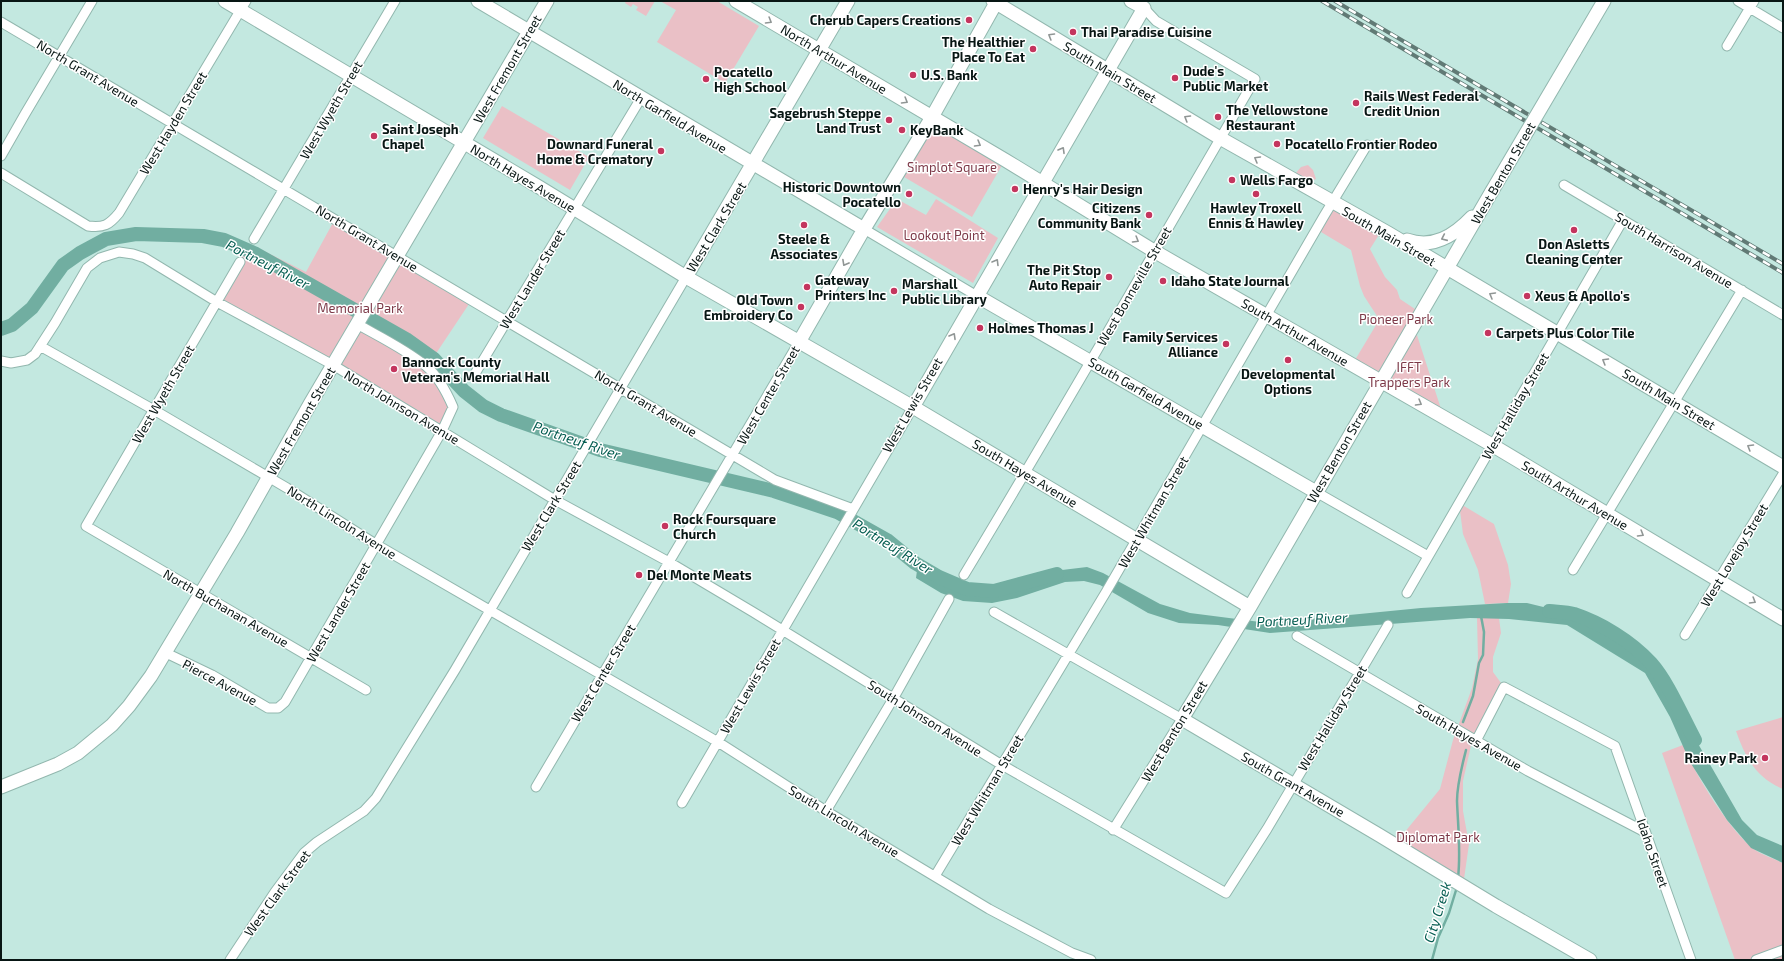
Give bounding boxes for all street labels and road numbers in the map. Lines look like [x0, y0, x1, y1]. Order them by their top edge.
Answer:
street label: West Fremont Street [469, 12, 545, 126]
street label: North Arthur Avenue [778, 21, 890, 97]
street label: North Grant Avenue [34, 36, 142, 110]
street label: South Main Street [1061, 38, 1160, 106]
street label: West Wyeth Street [296, 58, 366, 162]
street label: West Hayden Street [136, 69, 210, 177]
street label: North Garfield Avenue [610, 76, 730, 156]
street label: West Benton Street [1467, 119, 1539, 227]
street label: North Hayes Avenue [468, 140, 578, 216]
street label: West Clark Street [683, 179, 749, 275]
street label: North Grant Avenue [313, 201, 421, 275]
street label: South Main Street [1339, 203, 1439, 269]
street label: South Harrison Avenue [1612, 208, 1736, 292]
street label: West Bonneville Street [1093, 224, 1175, 348]
street label: West Lander Street [496, 226, 568, 332]
street label: South Arthur Avenue [1238, 295, 1352, 369]
street label: West Wyeth Street [128, 342, 198, 446]
street label: West Center Street [733, 343, 803, 447]
street label: West Halliday Street [1478, 350, 1552, 462]
street label: South Garfield Avenue [1086, 353, 1206, 433]
street label: West Lewis Street [878, 355, 946, 455]
street label: West Fremont Street [263, 364, 339, 478]
street label: South Main Street [1620, 365, 1719, 433]
street label: North Johnson Avenue [342, 366, 462, 448]
street label: North Grant Avenue [592, 366, 700, 440]
street label: West Benton Street [1303, 398, 1375, 506]
street label: South Hayes Avenue [970, 435, 1080, 511]
street label: West Whitman Street [1114, 453, 1192, 571]
street label: South Arthur Avenue [1519, 457, 1631, 533]
street label: West Clark Street [518, 458, 584, 554]
street label: North Lincoln Avenue [284, 482, 400, 562]
street label: West Lovejoy Street [1697, 501, 1771, 609]
street label: West Lander Street [303, 559, 373, 665]
street label: North Buchanan Avenue [160, 566, 292, 650]
street label: West Center Street [567, 621, 639, 725]
street label: West Lewis Street [716, 636, 784, 736]
street label: Pierce Avenue [180, 656, 260, 708]
street label: West Halliday Street [1294, 662, 1370, 774]
street label: South Johnson Avenue [865, 676, 985, 760]
street label: West Benton Street [1138, 678, 1211, 784]
street label: South Hayes Avenue [1413, 700, 1525, 774]
street label: West Whitman Street [948, 732, 1026, 848]
street label: South Grant Avenue [1238, 748, 1348, 820]
street label: South Lincoln Avenue [786, 782, 902, 860]
street label: Idaho Street [1634, 816, 1672, 890]
street label: West Clark Street [240, 847, 314, 939]

